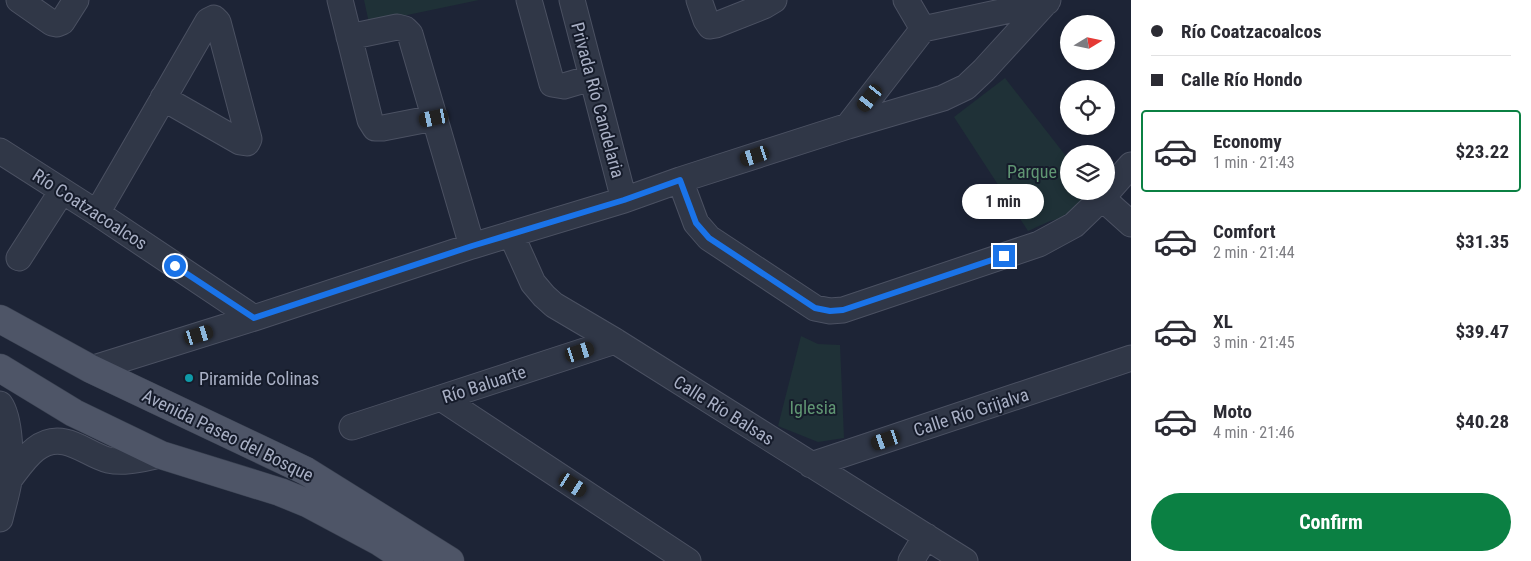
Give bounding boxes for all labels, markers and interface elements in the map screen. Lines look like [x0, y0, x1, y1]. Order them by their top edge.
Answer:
north arrow [1060, 15, 1115, 70]
map controls [1060, 15, 1115, 200]
street label: Privada Río Candelaria [567, 20, 629, 180]
text: Río Coatzacoalcos [1181, 20, 1322, 43]
text: Calle Río Hondo [1181, 68, 1302, 91]
button: locate [1060, 80, 1115, 135]
car [854, 82, 885, 114]
car [417, 108, 450, 128]
icon: car [1153, 129, 1198, 174]
text: Economy [1213, 130, 1282, 153]
text: $23.22 [1455, 140, 1509, 163]
car [738, 144, 771, 168]
button: layers [1060, 145, 1115, 200]
text: 1 min · 21:43 [1213, 153, 1295, 172]
park label: Parque [1007, 161, 1057, 182]
street label: Río Coatzacoalcos [29, 164, 151, 254]
callout: 1 min [963, 184, 1045, 218]
text: 1 min [985, 192, 1021, 211]
icon: car [1153, 219, 1198, 264]
text: Comfort [1213, 220, 1276, 243]
text: $31.35 [1455, 230, 1509, 253]
text: 2 min · 21:44 [1213, 243, 1295, 262]
route end [993, 245, 1015, 267]
route start [164, 255, 186, 277]
icon: car [1153, 309, 1198, 354]
text: XL [1213, 310, 1233, 333]
text: $39.47 [1455, 320, 1509, 343]
car [182, 323, 215, 347]
text: 3 min · 21:45 [1213, 333, 1295, 352]
car [563, 340, 596, 364]
street label: Río Baluarte [440, 361, 528, 407]
place label: Piramide Colinas [199, 368, 319, 389]
street label: Calle Río Balsas [670, 371, 778, 449]
marker: Piramide Colinas [183, 372, 195, 384]
street label: Calle Río Grijalva [911, 383, 1031, 441]
street label: Avenida Paseo del Bosque [139, 384, 317, 486]
park label: Iglesia [790, 397, 836, 418]
icon: car [1153, 399, 1198, 444]
text: Moto [1213, 400, 1252, 423]
text: $40.28 [1455, 410, 1509, 433]
text: 4 min · 21:46 [1213, 423, 1295, 442]
car [869, 428, 902, 452]
car [556, 471, 589, 499]
button: Confirm [1151, 493, 1511, 551]

